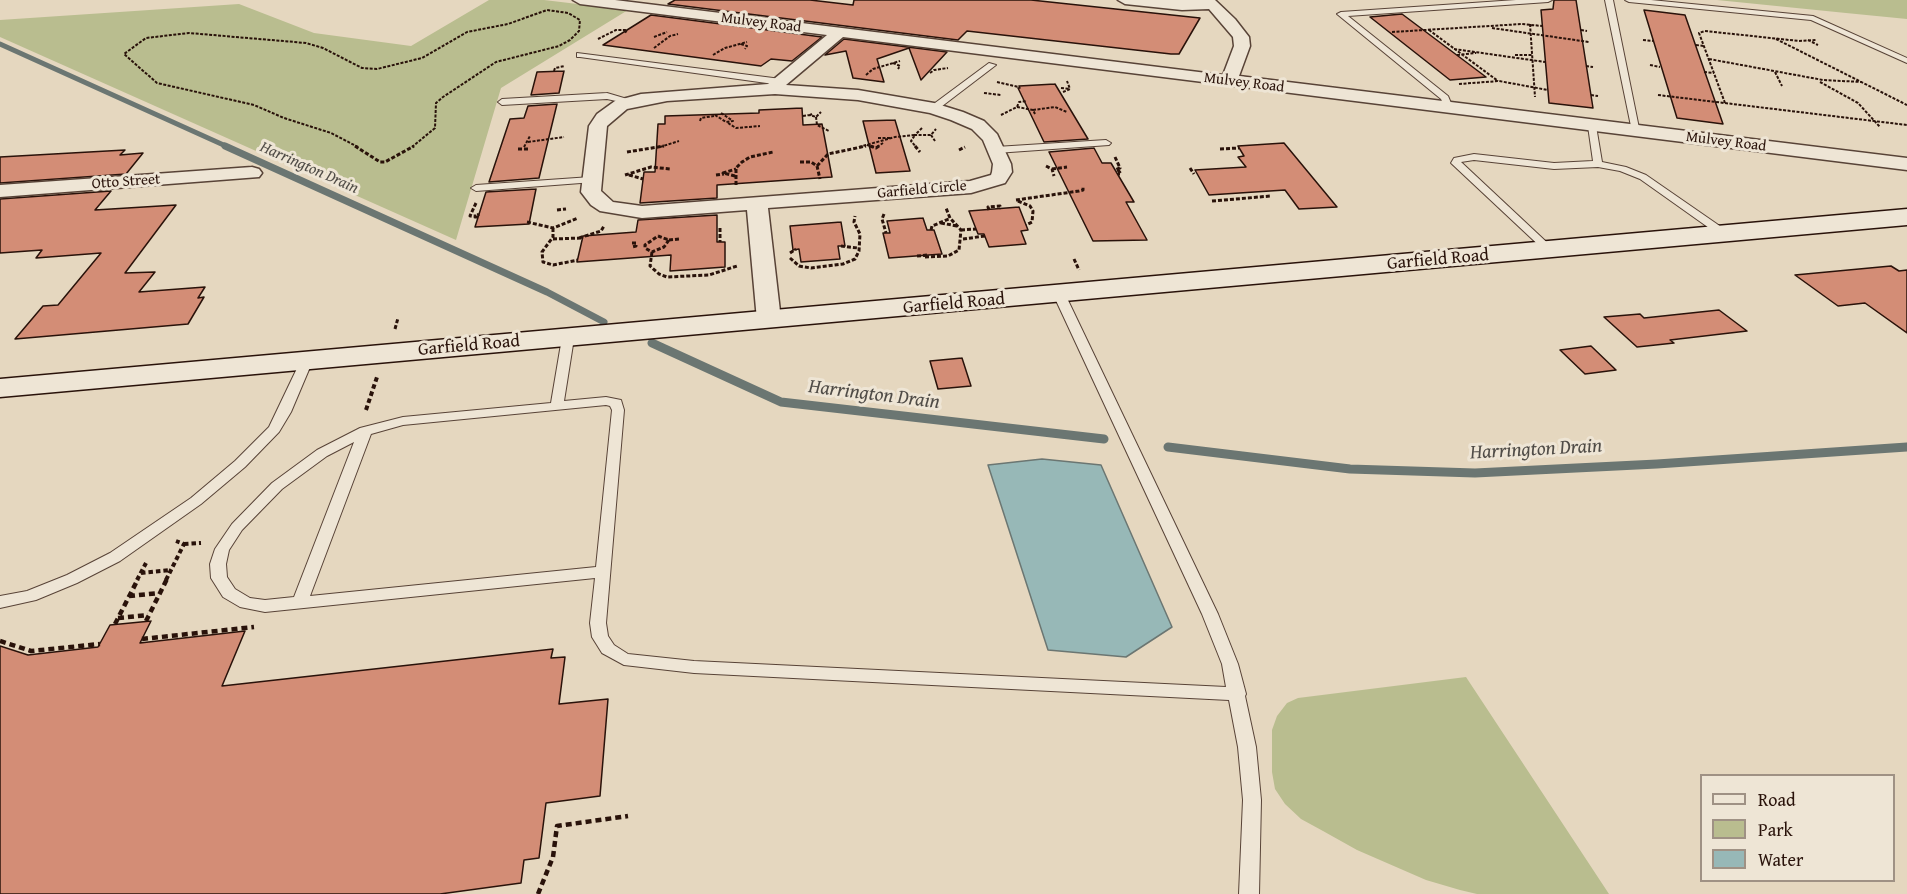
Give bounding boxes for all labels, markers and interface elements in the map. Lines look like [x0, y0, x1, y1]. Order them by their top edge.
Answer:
street label: Mulvey Road [720, 9, 802, 37]
street label: Mulvey Road [1203, 69, 1285, 97]
street label: Mulvey Road [1685, 128, 1767, 156]
water label: Harrington Drain [257, 138, 361, 198]
street label: Otto Street [91, 171, 161, 193]
street label: Garfield Circle [877, 177, 967, 203]
street label: Garfield Road [1386, 245, 1490, 275]
street label: Garfield Road [902, 289, 1006, 319]
street label: Garfield Road [417, 331, 521, 361]
water label: Harrington Drain [807, 375, 941, 415]
water label: Harrington Drain [1469, 435, 1603, 465]
legend [1700, 774, 1895, 882]
text: Road [1758, 786, 1796, 813]
text: Park [1758, 816, 1793, 843]
text: Water [1758, 846, 1803, 873]

